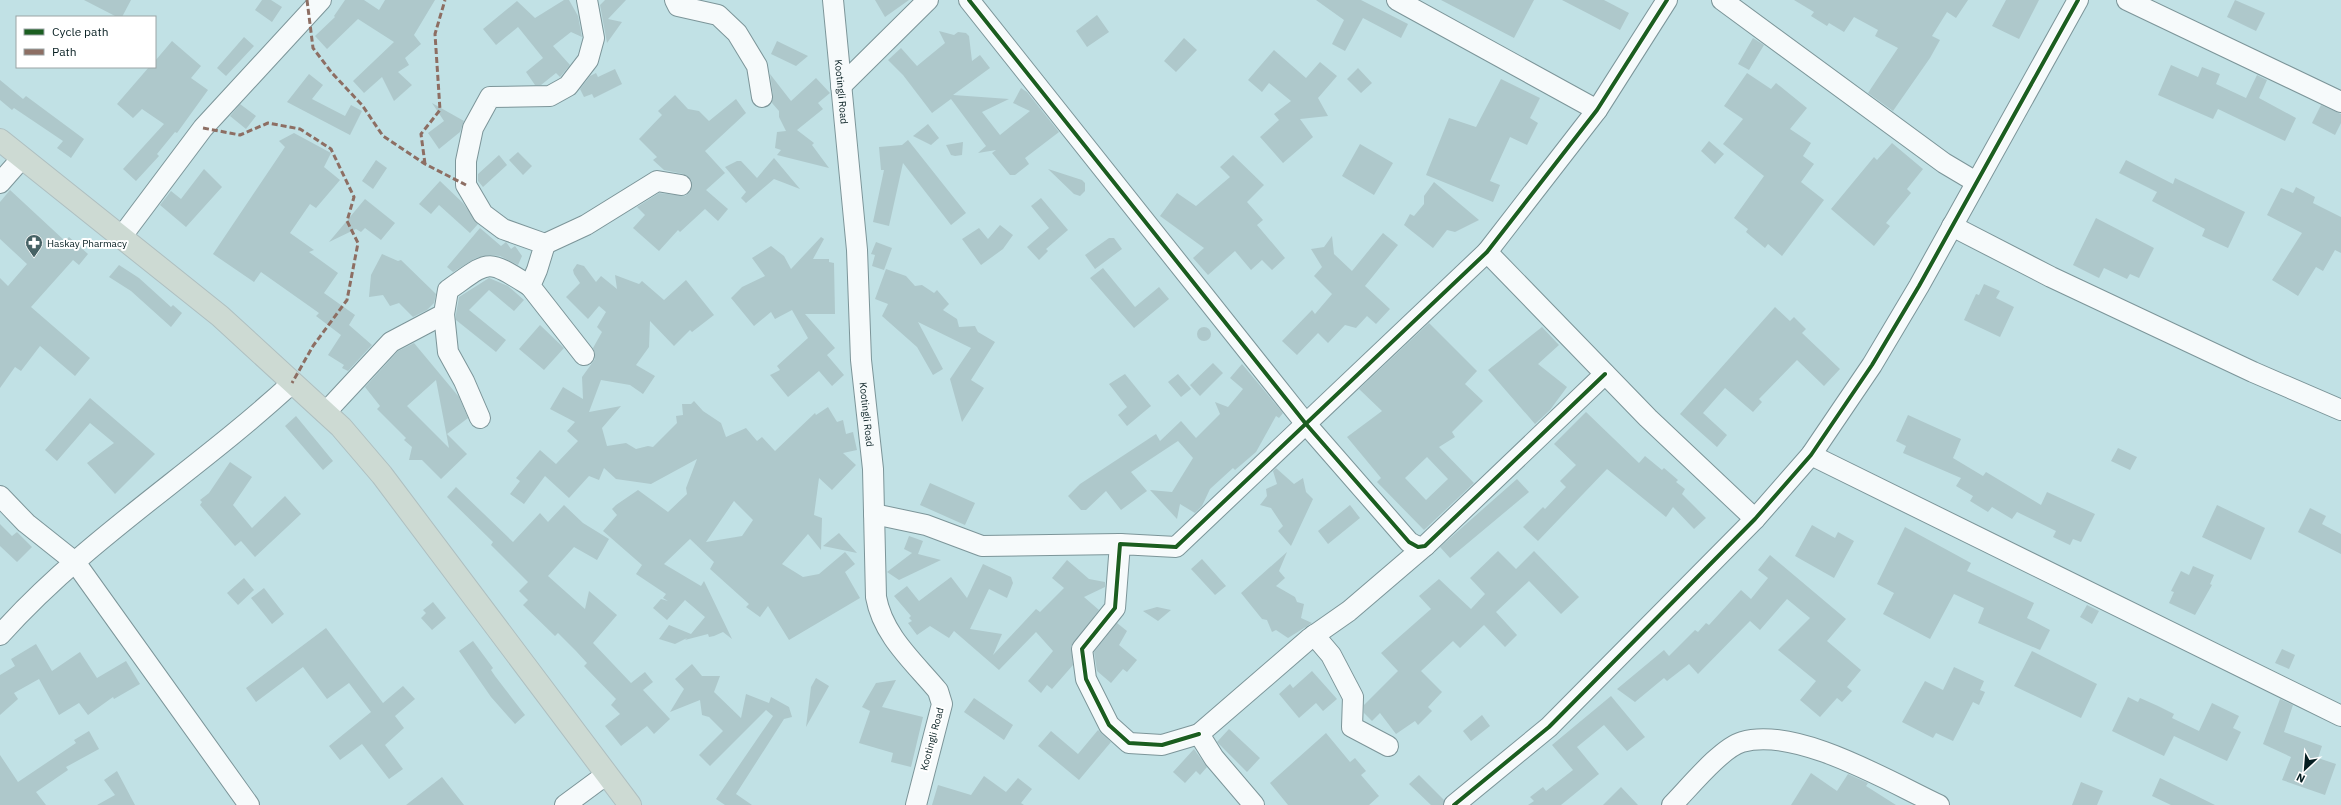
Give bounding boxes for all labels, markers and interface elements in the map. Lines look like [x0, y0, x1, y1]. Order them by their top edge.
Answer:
legend [16, 16, 156, 68]
text: Cycle path [52, 24, 109, 39]
text: Path [52, 44, 77, 59]
street label: Kootingli Road [832, 59, 851, 125]
pharmacy icon: Haskay Pharmacy [24, 233, 44, 258]
place label: Haskay Pharmacy [47, 237, 127, 250]
street label: Kootingli Road [857, 381, 877, 447]
street label: Kootingli Road [917, 706, 947, 772]
north arrow [2285, 749, 2325, 789]
text: N [2294, 770, 2307, 786]

